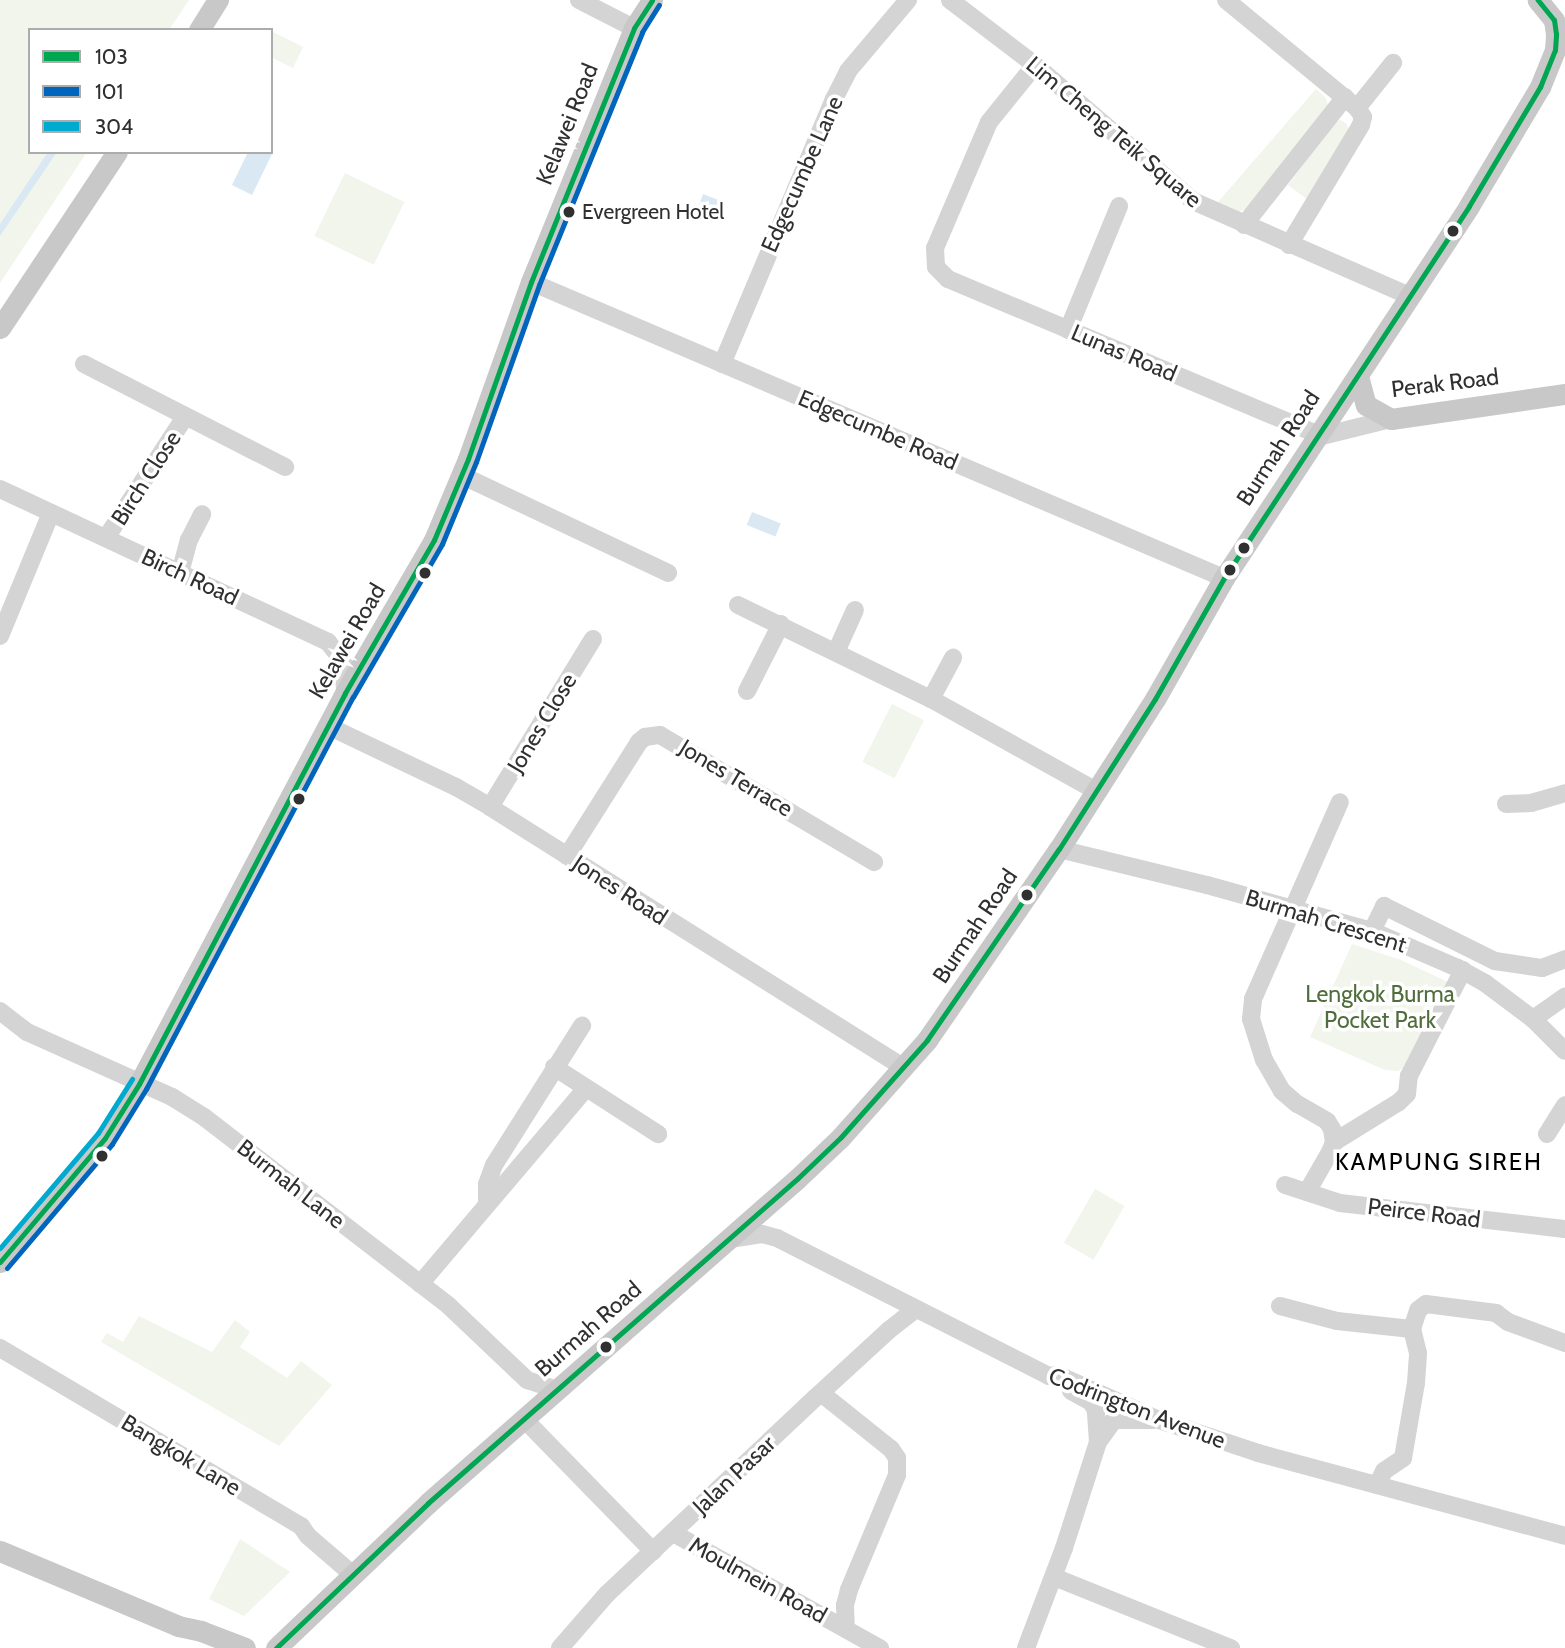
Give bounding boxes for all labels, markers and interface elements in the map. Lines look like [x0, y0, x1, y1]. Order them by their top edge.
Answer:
legend [28, 28, 273, 154]
text: 103 [95, 44, 128, 69]
street label: Lim Cheng Teik Square [1021, 51, 1207, 213]
street label: Kelawei Road [530, 59, 604, 189]
text: 101 [95, 79, 123, 104]
street label: Edgecumbe Lane [755, 92, 849, 256]
text: 304 [95, 114, 133, 139]
place label: Evergreen Hotel [582, 199, 724, 225]
marker: Evergreen Hotel [562, 205, 576, 219]
unlabelled marker [1446, 224, 1460, 238]
street label: Lunas Road [1067, 318, 1181, 388]
street label: Perak Road [1390, 363, 1500, 403]
street label: Edgecumbe Road [794, 384, 962, 476]
street label: Burmah Road [1231, 385, 1325, 511]
street label: Birch Close [105, 426, 187, 530]
unlabelled marker [1237, 541, 1251, 555]
street label: Birch Road [137, 543, 243, 611]
unlabelled marker [1223, 563, 1237, 577]
unlabelled marker [418, 566, 432, 580]
street label: Kelawei Road [303, 578, 391, 704]
street label: Jones Close [502, 668, 582, 778]
street label: Jones Terrace [674, 733, 798, 823]
unlabelled marker [292, 792, 306, 806]
street label: Jones Road [567, 849, 673, 931]
street label: Burmah Road [927, 864, 1023, 988]
street label: Burmah Crescent [1242, 883, 1410, 959]
unlabelled marker [1020, 888, 1034, 902]
park label: Lengkok Burma Pocket Park [1305, 980, 1455, 1034]
street label: Burmah Lane [232, 1133, 350, 1235]
district label: KAMPUNG SIREH [1337, 1148, 1541, 1176]
unlabelled marker [95, 1149, 109, 1163]
street label: Peirce Road [1366, 1192, 1482, 1234]
street label: Burmah Road [529, 1275, 647, 1383]
unlabelled marker [599, 1340, 613, 1354]
street label: Codrington Avenue [1045, 1362, 1229, 1454]
street label: Bangkok Lane [116, 1409, 246, 1501]
street label: Jalan Pasar [687, 1430, 781, 1520]
street label: Moulmein Road [684, 1531, 832, 1629]

